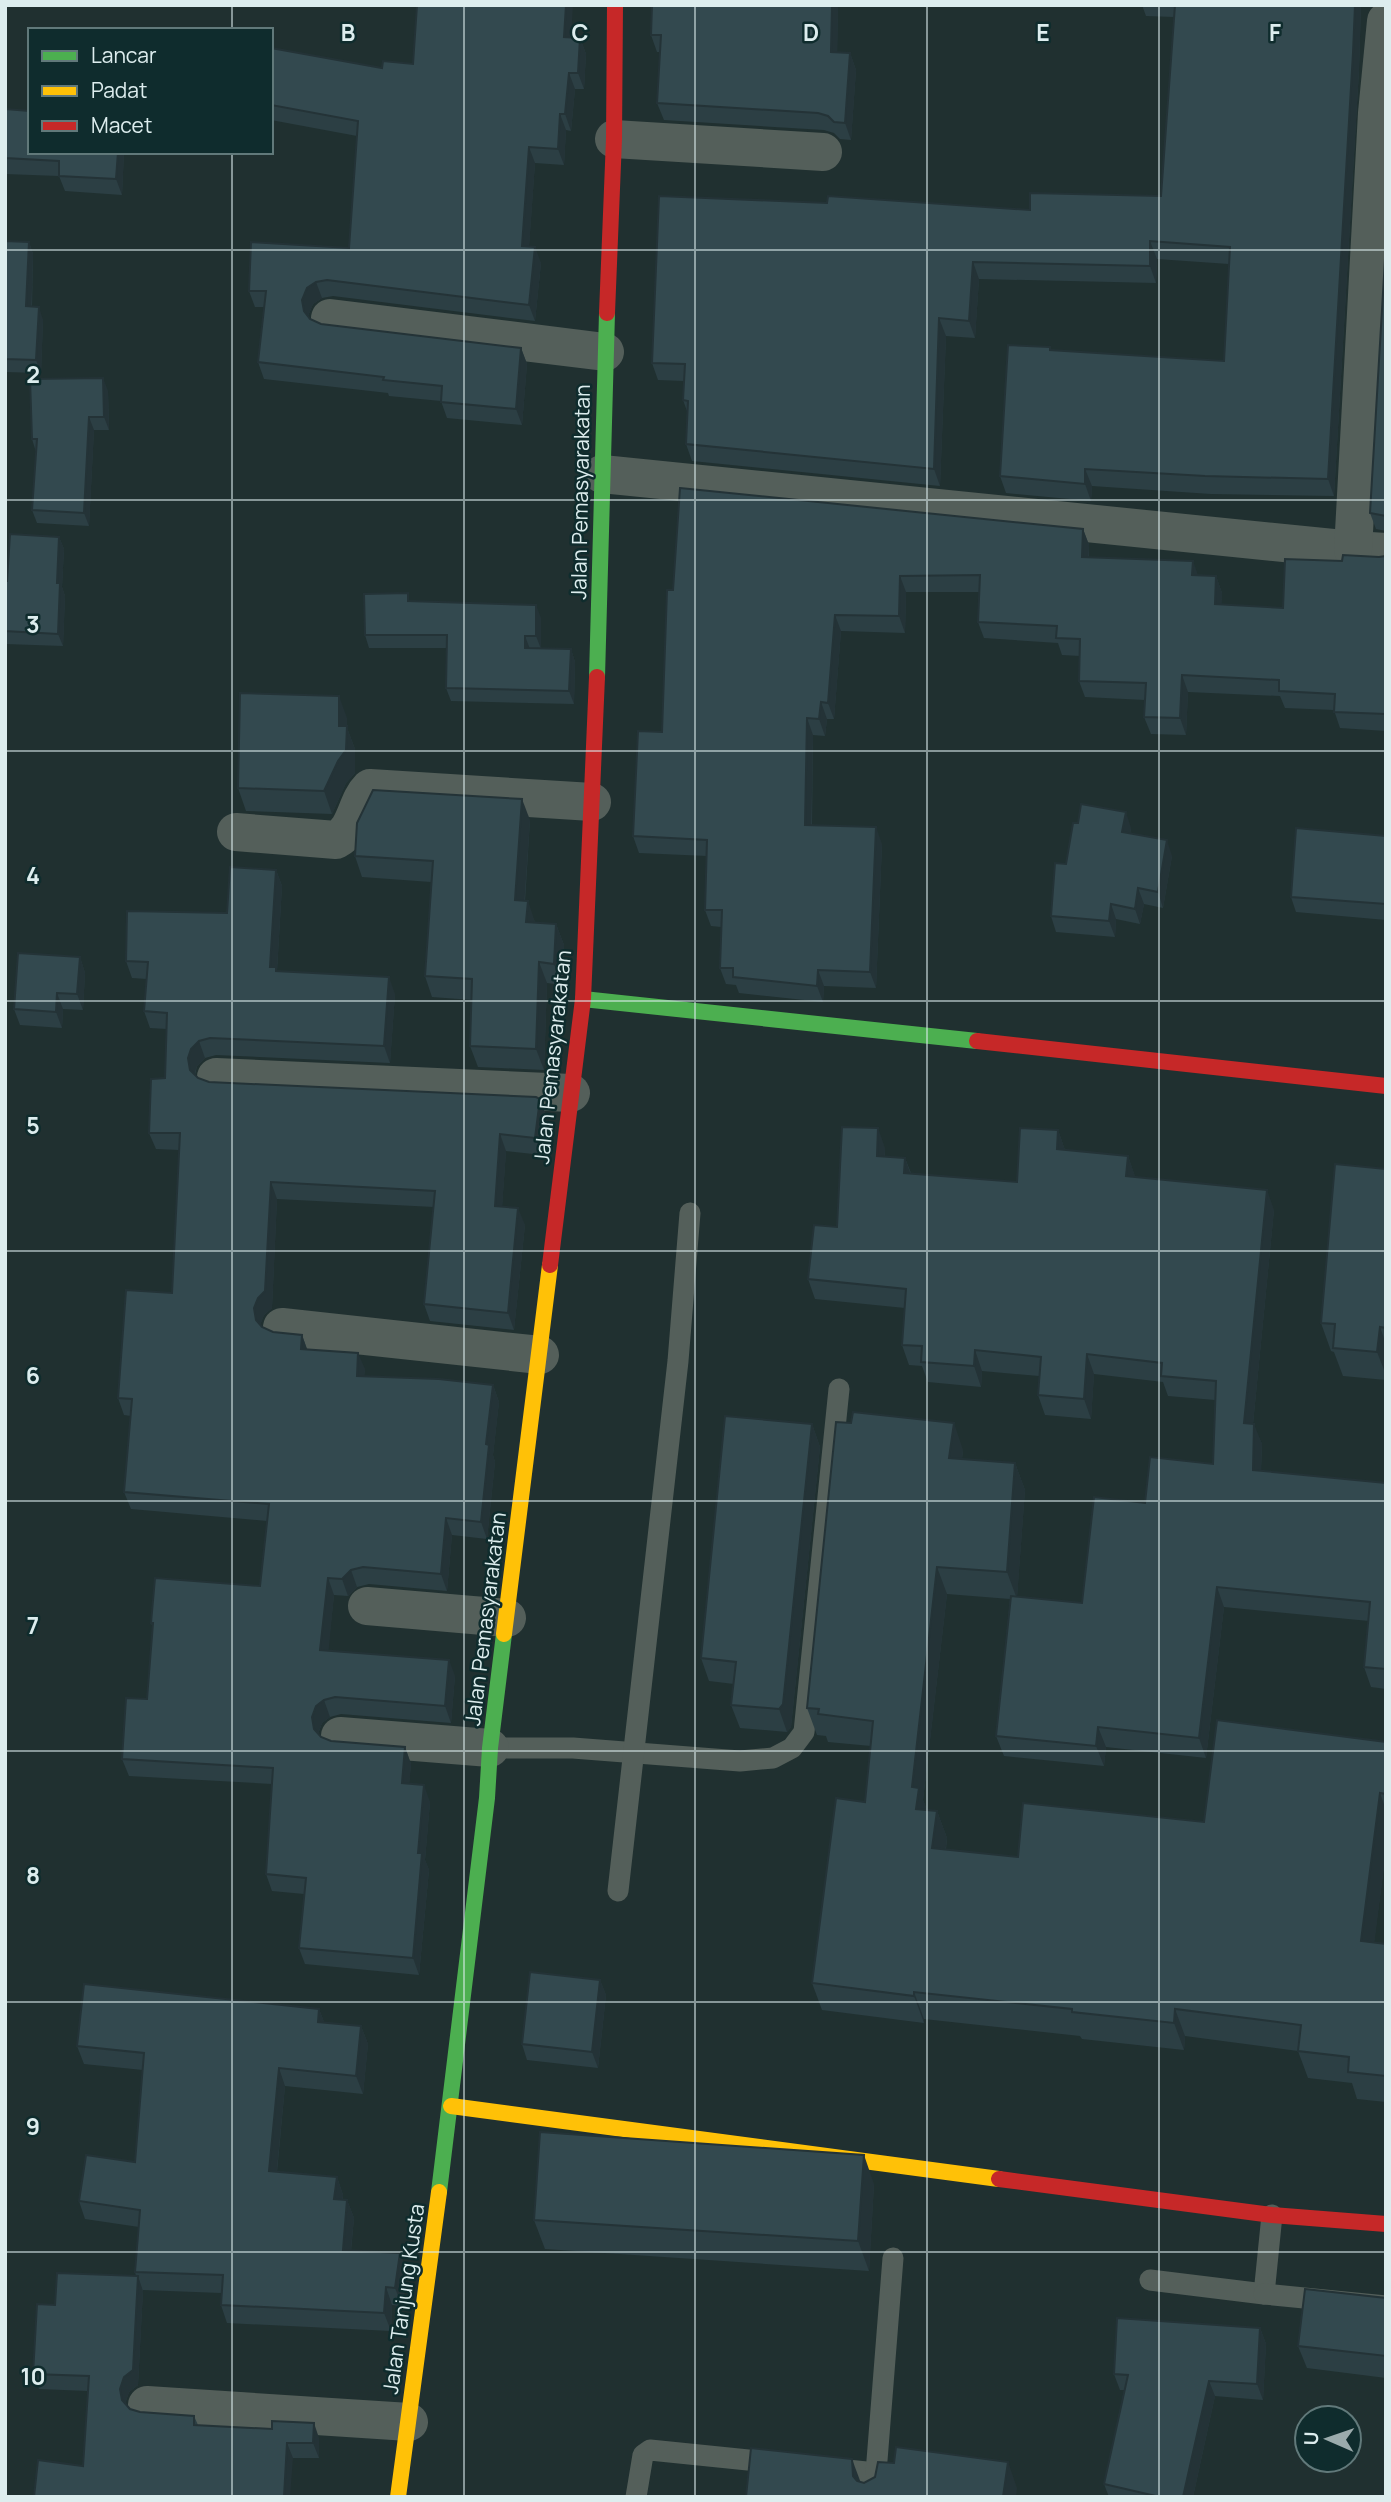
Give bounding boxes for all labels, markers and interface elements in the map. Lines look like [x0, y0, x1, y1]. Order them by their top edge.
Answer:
text: B [341, 16, 355, 48]
text: C [572, 16, 589, 48]
text: D [803, 16, 819, 48]
text: E [1036, 16, 1050, 48]
text: F [1269, 16, 1281, 48]
legend [28, 28, 273, 154]
text: Lancar [91, 41, 157, 69]
text: Padat [91, 76, 147, 104]
text: Macet [91, 111, 152, 139]
text: 2 [26, 358, 40, 390]
street label: Jalan Pemasyarakatan [564, 384, 596, 600]
text: 3 [26, 608, 40, 640]
text: 4 [26, 859, 40, 891]
street label: Jalan Pemasyarakatan [527, 948, 577, 1165]
text: 5 [26, 1109, 40, 1141]
text: 6 [26, 1359, 40, 1391]
street label: Jalan Pemasyarakatan [458, 1510, 512, 1727]
text: 7 [27, 1609, 39, 1641]
text: 8 [26, 1859, 40, 1891]
text: 9 [26, 2110, 40, 2142]
street label: Jalan Tanjung Kusta [376, 2202, 430, 2396]
text: 10 [20, 2360, 46, 2392]
north arrow [1293, 2404, 1363, 2474]
text: U [1298, 2431, 1324, 2446]

